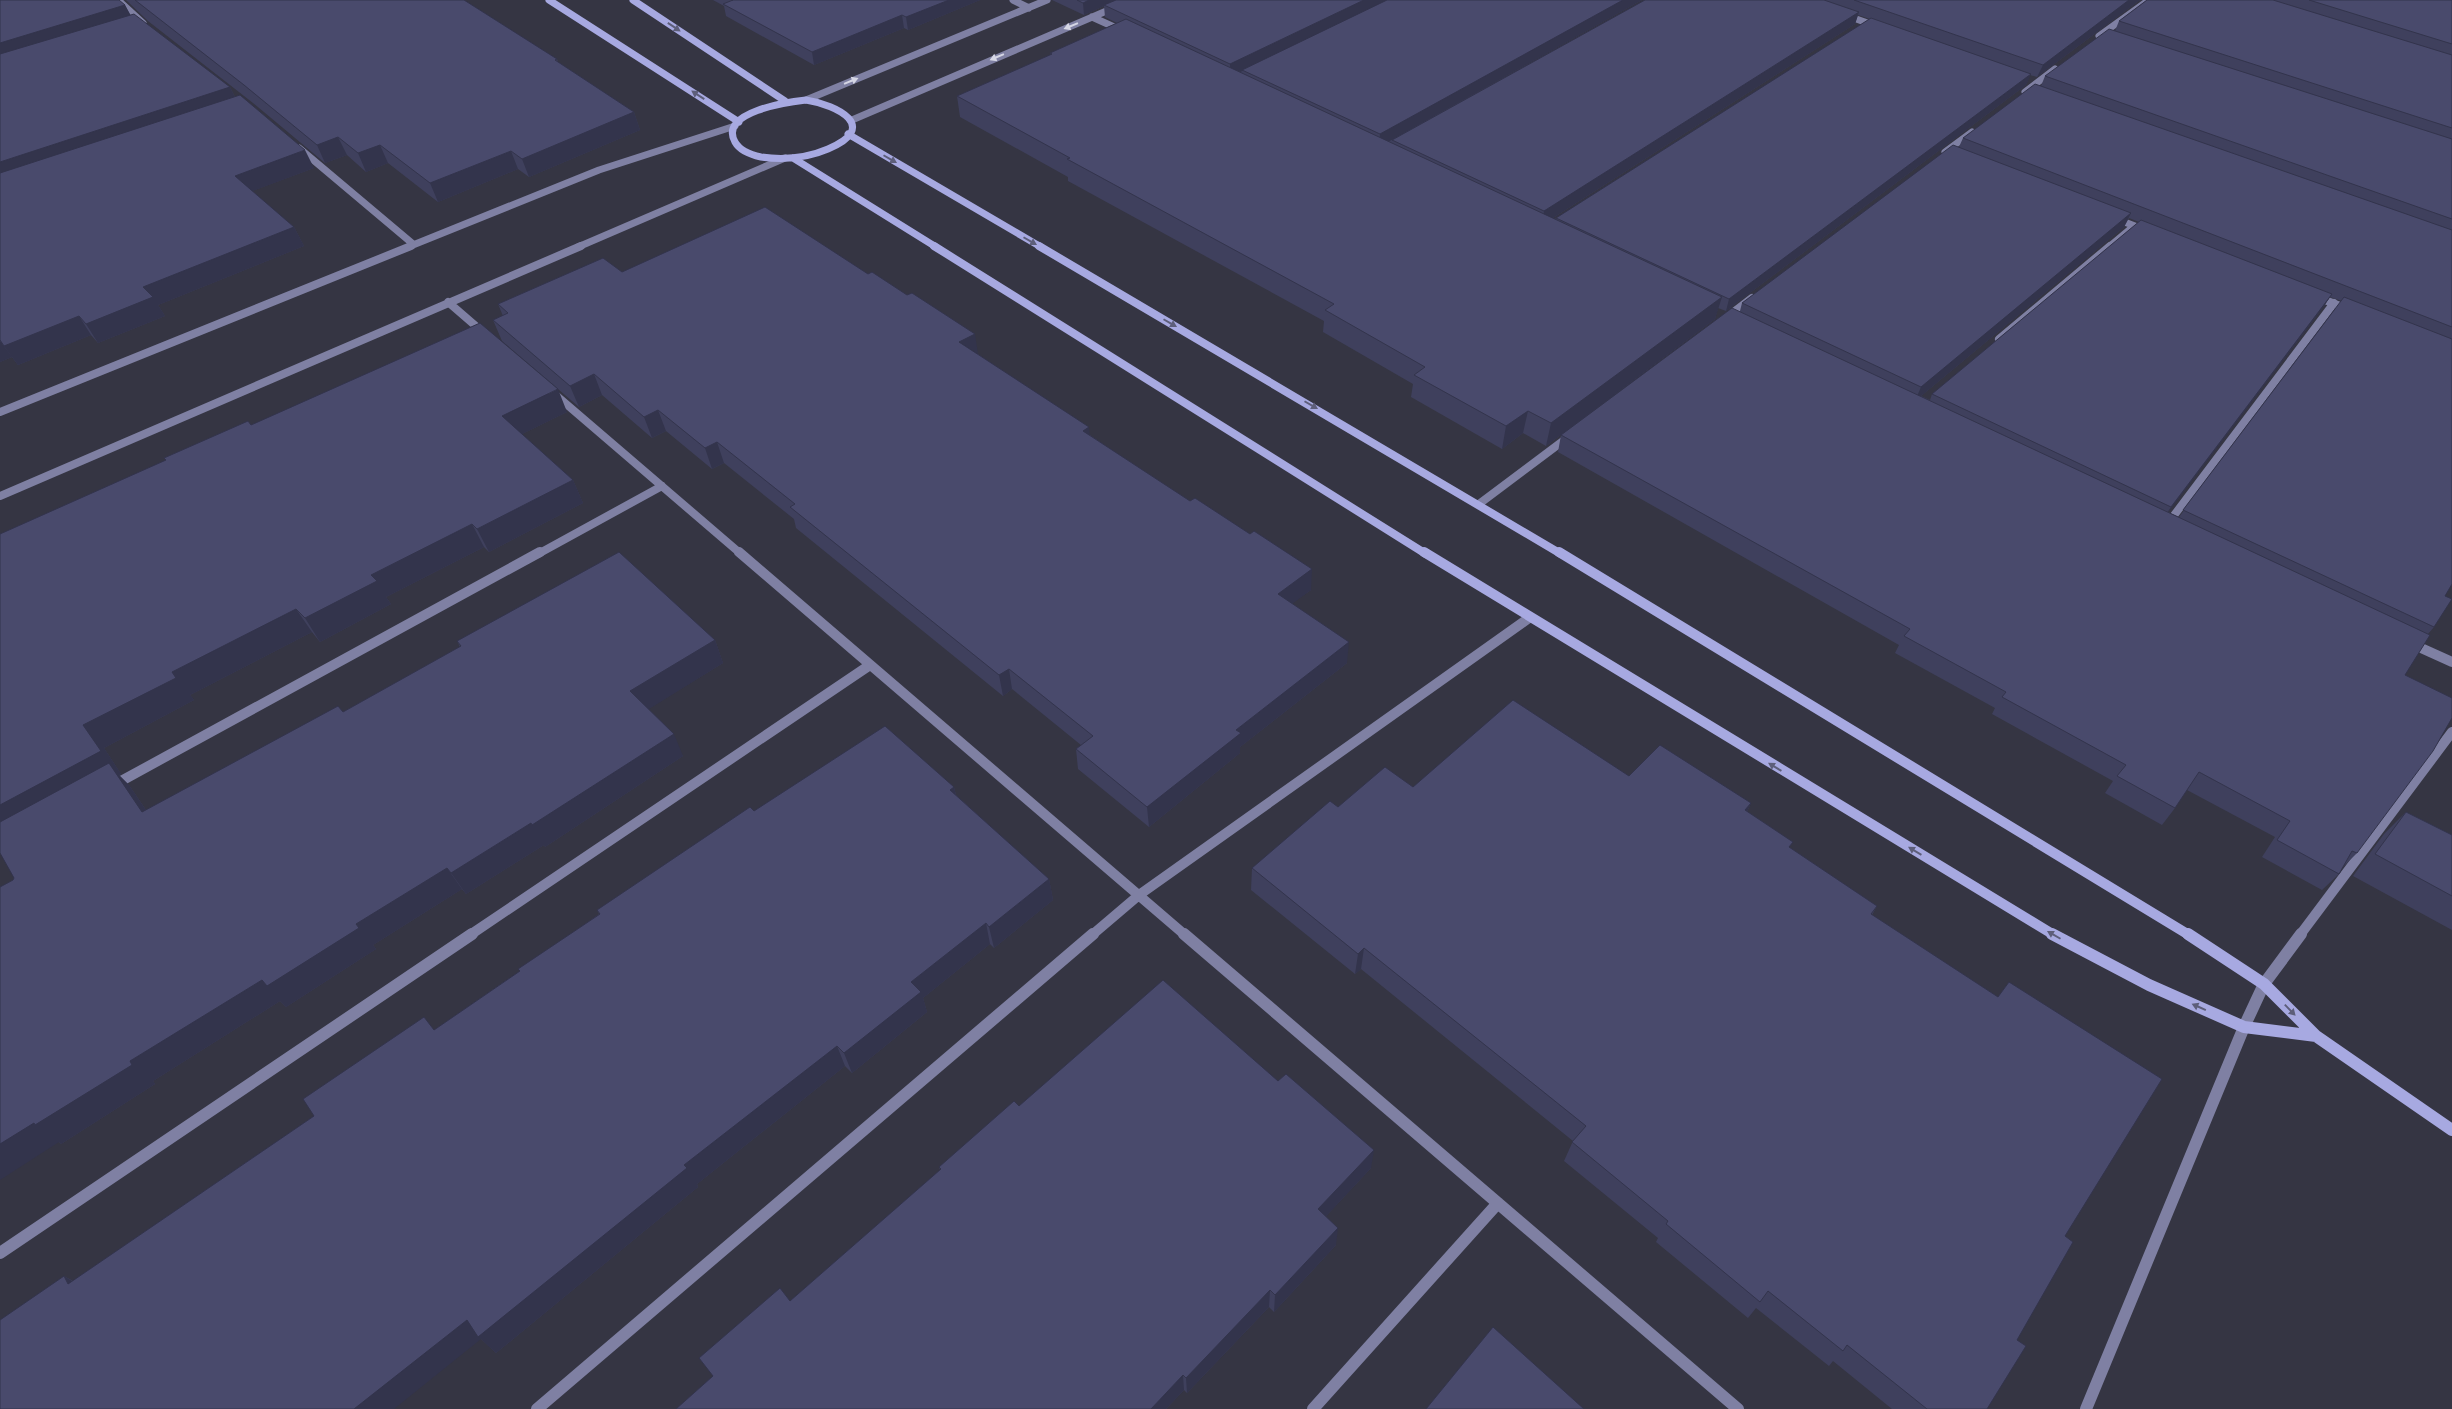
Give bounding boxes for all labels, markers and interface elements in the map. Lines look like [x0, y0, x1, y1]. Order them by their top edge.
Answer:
one-way arrow [667, 22, 680, 32]
one-way arrow [1063, 22, 1078, 30]
one-way arrow [990, 54, 1004, 62]
one-way arrow [844, 77, 858, 85]
one-way arrow [691, 90, 704, 100]
one-way arrow [884, 154, 897, 163]
one-way arrow [1024, 236, 1037, 245]
one-way arrow [1163, 319, 1178, 327]
one-way arrow [1304, 401, 1317, 410]
one-way arrow [1769, 763, 1782, 772]
one-way arrow [1908, 847, 1921, 856]
one-way arrow [2047, 931, 2060, 940]
one-way arrow [2192, 1003, 2206, 1011]
one-way arrow [2284, 1003, 2296, 1015]

